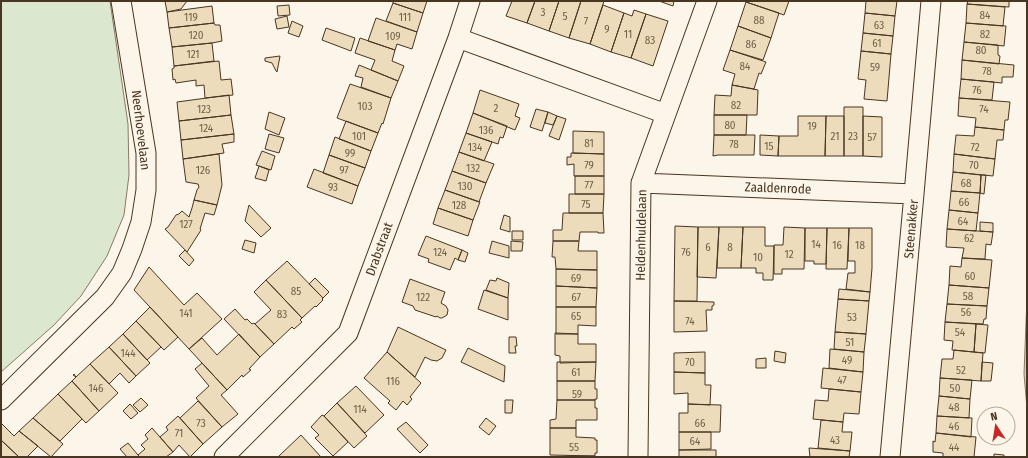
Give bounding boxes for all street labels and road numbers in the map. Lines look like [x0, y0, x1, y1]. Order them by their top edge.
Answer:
street label: Neerhoevelaan [129, 89, 153, 171]
street label: Zaaldenrode [745, 179, 811, 197]
street label: Heldenhuldelaan [633, 189, 649, 281]
street label: Steenakker [901, 198, 921, 259]
street label: Drabstraat [362, 220, 396, 278]

